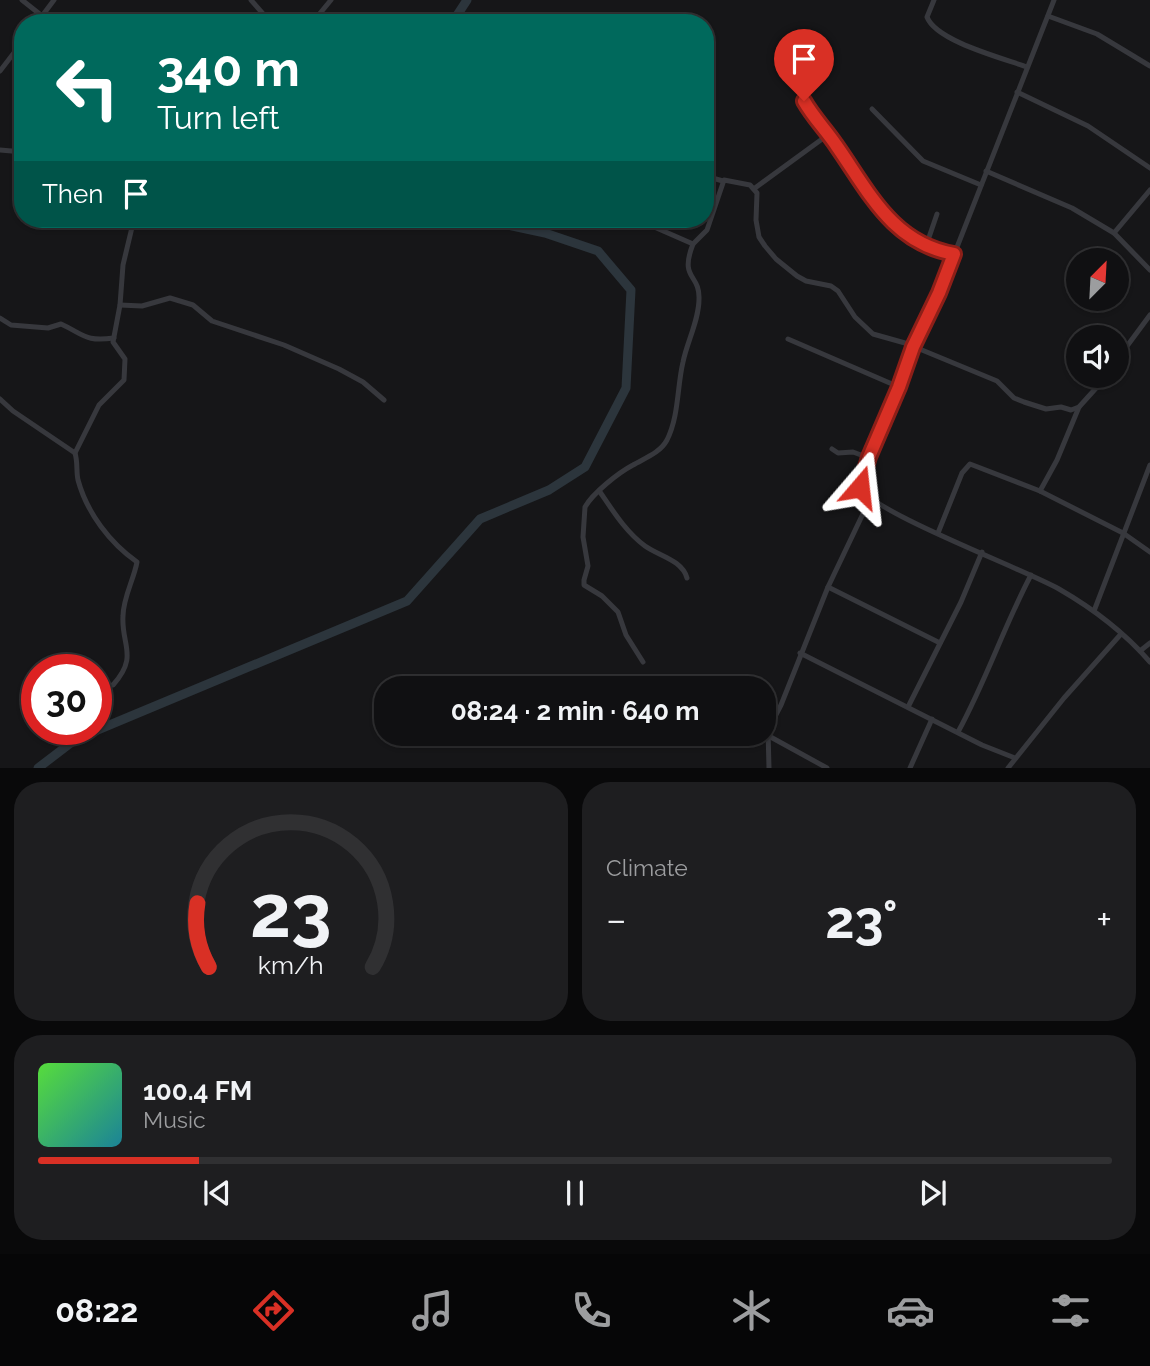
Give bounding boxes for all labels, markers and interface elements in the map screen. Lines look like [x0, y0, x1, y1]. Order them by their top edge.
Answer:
pin [774, 29, 834, 101]
text: 340 m [157, 40, 300, 97]
icon: arrive [785, 40, 823, 78]
icon: left [42, 42, 133, 133]
text: Turn left [157, 99, 279, 136]
icon: arrive [117, 175, 155, 213]
text: Then [42, 179, 103, 209]
north arrow [1066, 248, 1129, 312]
map controls [1066, 248, 1129, 388]
button: sound [1066, 325, 1129, 388]
position arrow [823, 450, 897, 524]
speed limit sign: 30 [21, 654, 112, 745]
text: 08:24 · 2 min · 640 m [451, 696, 699, 726]
text: Climate [606, 854, 688, 881]
text: 23 [250, 870, 332, 955]
text: 23° [825, 889, 898, 950]
text: − [606, 897, 626, 942]
text: + [1096, 897, 1112, 942]
text: km/h [258, 950, 324, 980]
text: 100.4 FM [143, 1076, 252, 1106]
text: Music [143, 1106, 206, 1133]
icon: previous [198, 1174, 236, 1212]
icon: pause [556, 1174, 594, 1212]
icon: next [914, 1174, 952, 1212]
icon: directions [249, 1286, 298, 1335]
icon: music [408, 1286, 457, 1335]
icon: phone [567, 1286, 616, 1335]
icon: climate [727, 1286, 776, 1335]
icon: car [886, 1286, 935, 1335]
icon: filters [1046, 1286, 1095, 1335]
text: 08:22 [55, 1292, 138, 1329]

